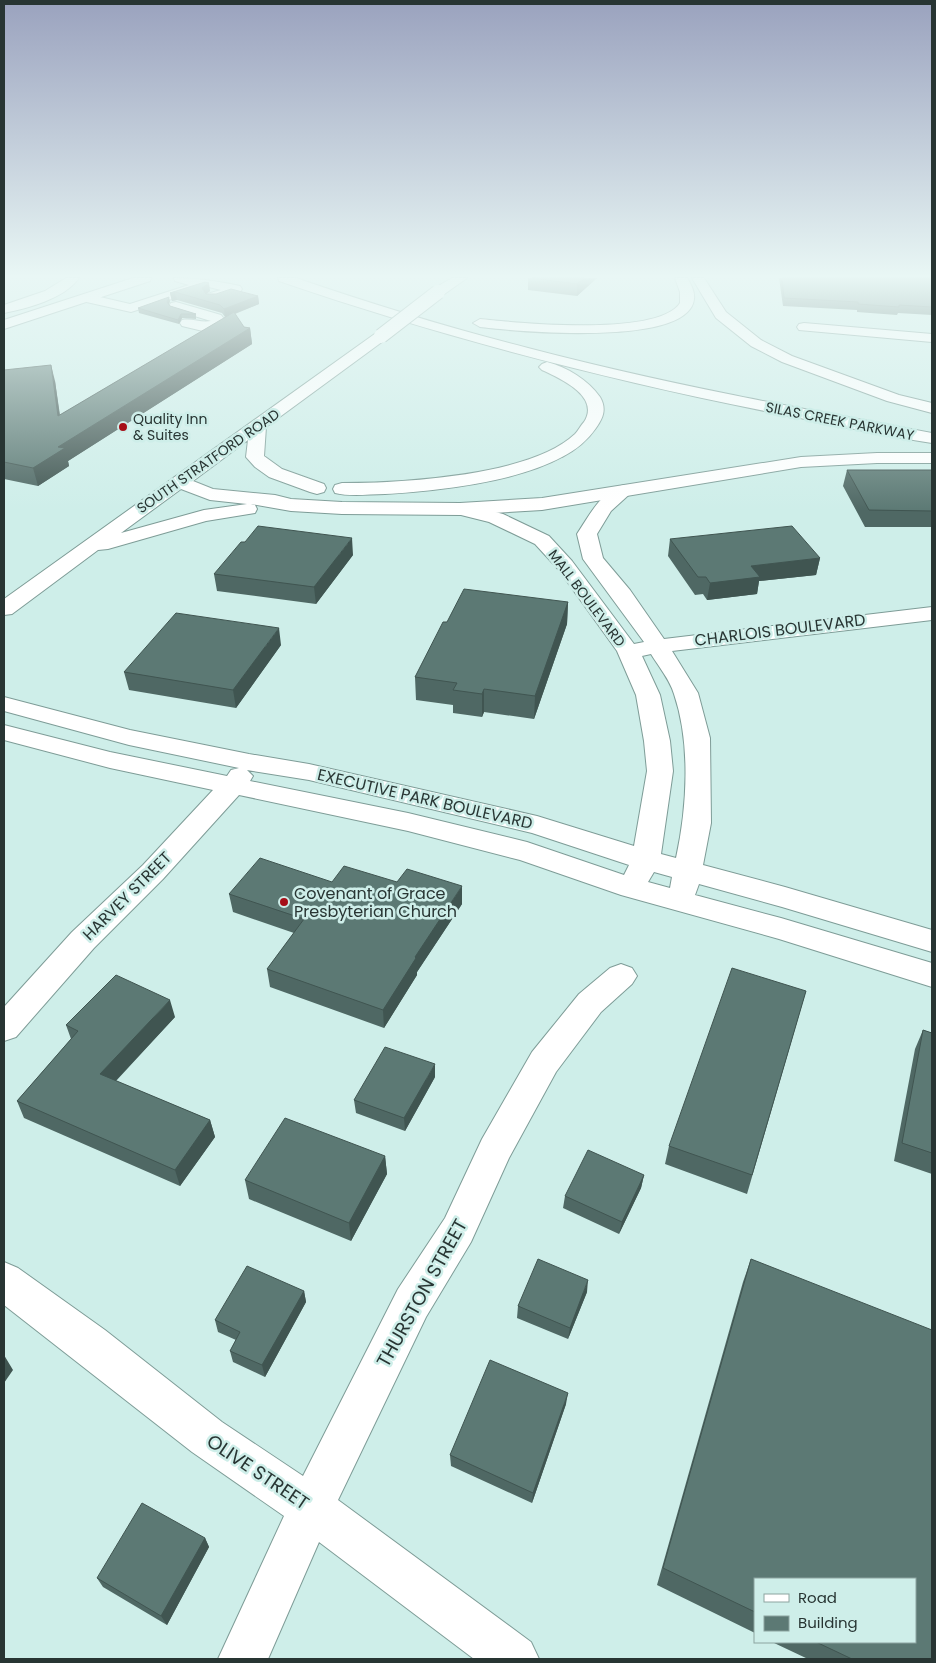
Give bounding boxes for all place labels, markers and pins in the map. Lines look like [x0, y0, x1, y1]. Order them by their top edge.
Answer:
place label: Quality Inn & Suites [133, 409, 207, 445]
marker: Quality Inn & Suites [117, 421, 129, 433]
place label: Covenant of Grace Presbyterian Church [294, 882, 457, 923]
marker: Covenant of Grace Presbyterian Church [278, 896, 290, 908]

